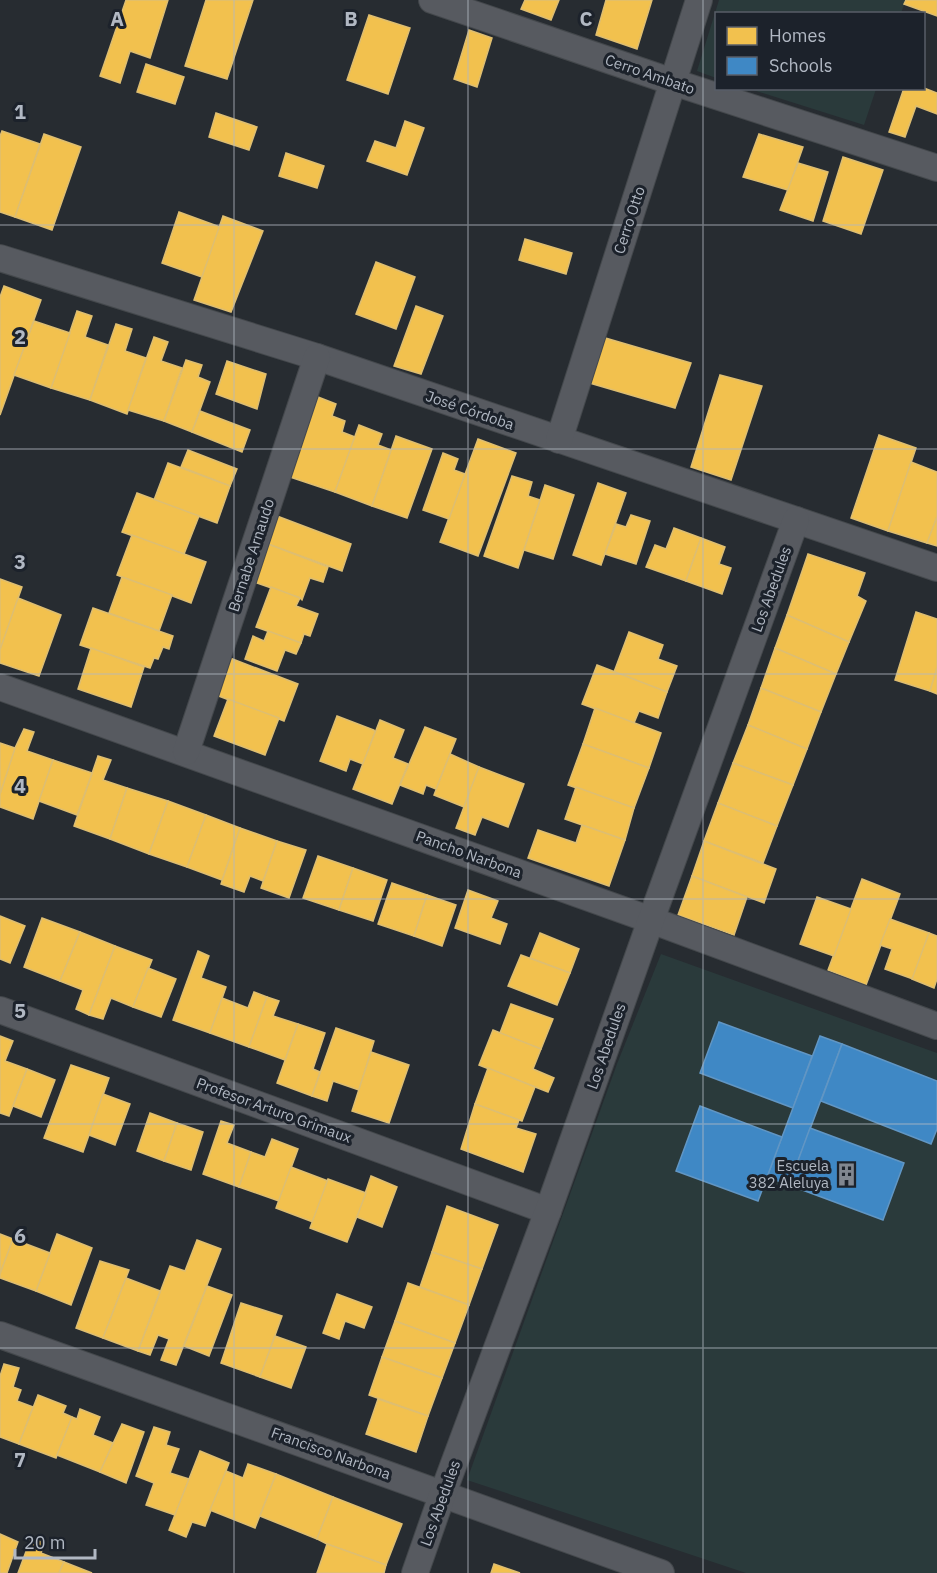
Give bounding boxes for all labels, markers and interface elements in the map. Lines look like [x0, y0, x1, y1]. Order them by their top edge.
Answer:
text: A [110, 5, 124, 32]
text: B [344, 5, 358, 32]
text: C [579, 5, 593, 32]
legend [715, 12, 925, 90]
text: Homes [769, 24, 826, 47]
street label: Cerro Ambato [603, 50, 697, 98]
text: Schools [769, 54, 833, 77]
text: 1 [14, 98, 26, 125]
street label: Cerro Otto [609, 184, 649, 256]
text: 2 [14, 323, 26, 350]
street label: José Córdoba [423, 386, 517, 434]
street label: Bernabe Arnaudo [224, 496, 278, 614]
street label: Los Abedules [747, 543, 795, 635]
text: 3 [14, 548, 26, 575]
text: 4 [14, 772, 26, 799]
street label: Pancho Narbona [413, 826, 525, 882]
text: 5 [14, 997, 26, 1024]
street label: Los Abedules [582, 1000, 630, 1092]
street label: Profesor Arturo Grimaux [194, 1073, 355, 1147]
place label: Escuela 382 Aleluya [749, 1156, 829, 1192]
building icon: Escuela 382 Aleluya [834, 1161, 860, 1187]
text: 6 [14, 1222, 26, 1249]
street label: Francisco Narbona [269, 1423, 393, 1483]
text: 7 [14, 1446, 26, 1473]
street label: Los Abedules [416, 1457, 464, 1549]
scale bar [15, 1522, 94, 1560]
text: 20 m [24, 1531, 66, 1554]

